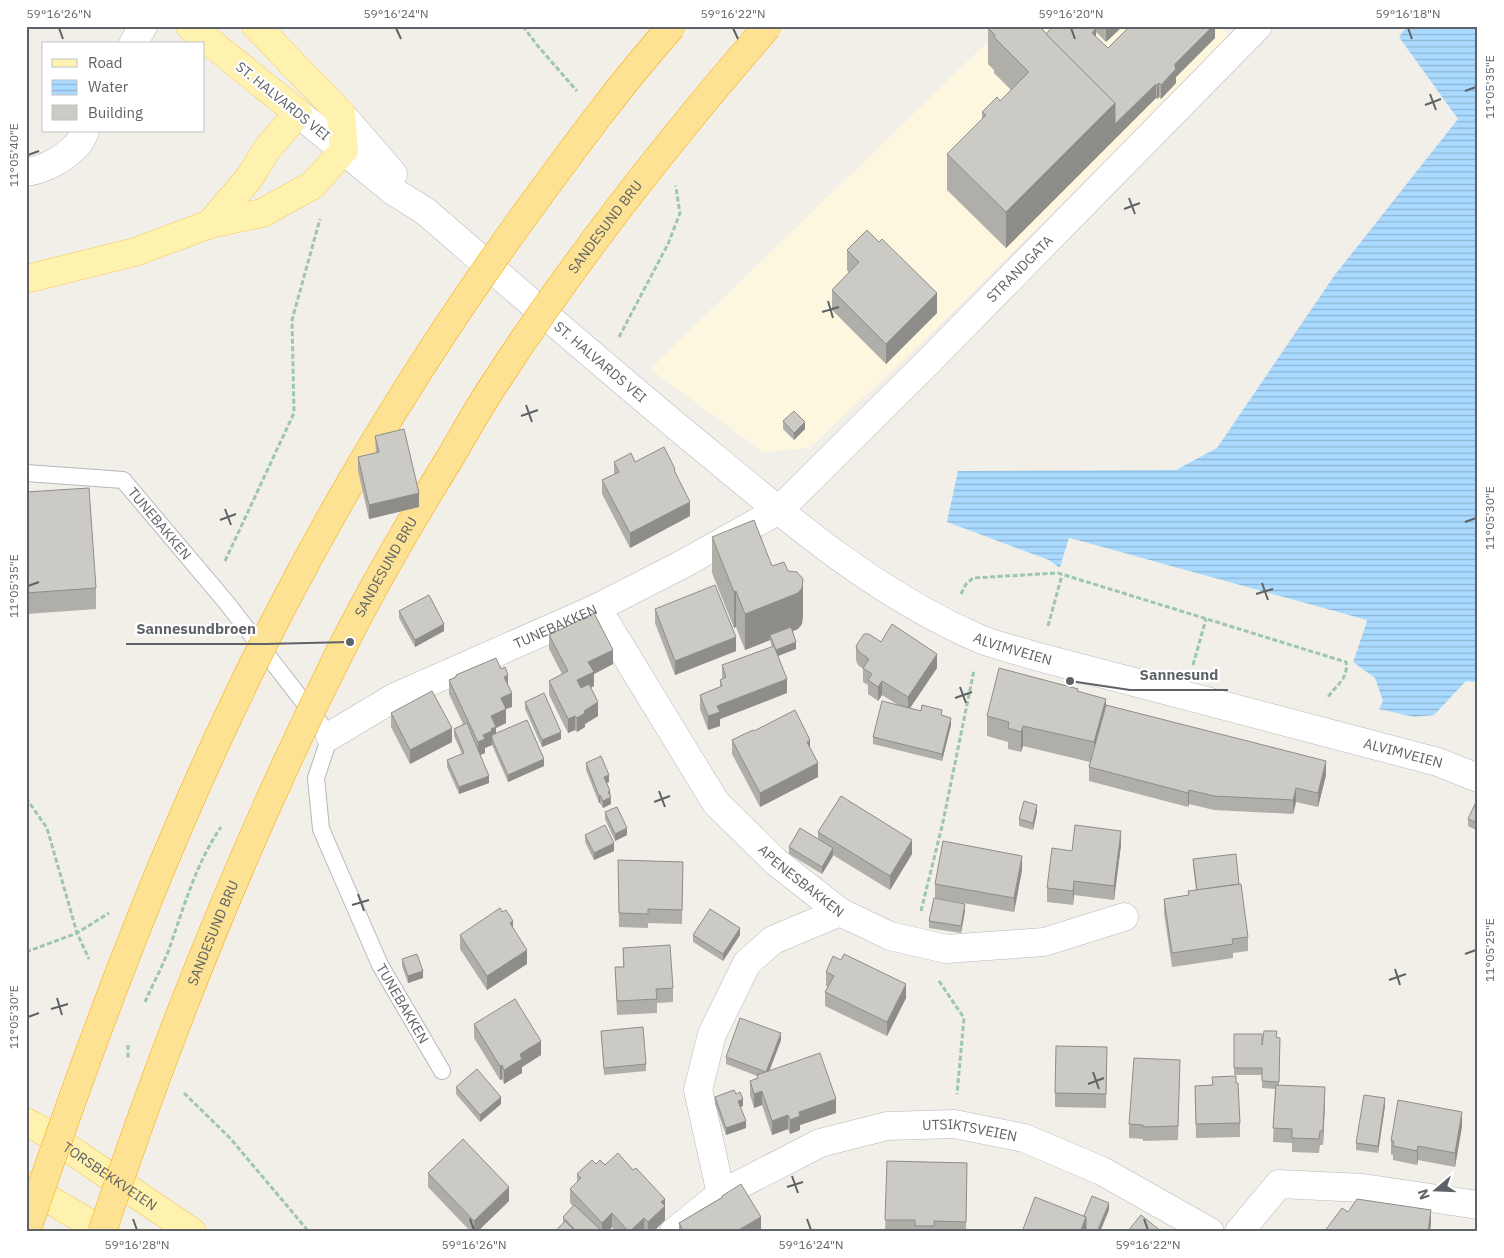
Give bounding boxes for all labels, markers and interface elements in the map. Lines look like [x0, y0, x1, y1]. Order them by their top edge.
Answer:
text: 59°16'26"N [26, 6, 92, 21]
text: 59°16'24"N [363, 6, 429, 21]
text: 59°16'22"N [700, 6, 766, 21]
text: 59°16'20"N [1038, 6, 1104, 21]
text: 59°16'18"N [1375, 6, 1441, 21]
legend [42, 42, 205, 132]
text: Road [88, 53, 123, 72]
text: 11°05'35"E [1482, 55, 1497, 119]
street label: ST. HALVARDS VEI [232, 58, 334, 144]
text: Water [88, 77, 129, 96]
text: Building [88, 103, 143, 122]
text: 11°05'40"E [6, 123, 21, 187]
street label: SANDESUND BRU [564, 177, 646, 277]
street label: STRANDGATA [983, 231, 1057, 306]
street label: ST. HALVARDS VEI [550, 317, 650, 406]
street label: TUNEBAKKEN [124, 483, 195, 563]
text: 11°05'30"E [1482, 486, 1497, 550]
street label: SANDESUND BRU [350, 514, 421, 620]
text: 11°05'35"E [6, 554, 21, 618]
street label: TUNEBAKKEN [511, 600, 600, 653]
callout: Sannesundbroen [126, 614, 266, 644]
text: Sannesundbroen [136, 619, 256, 638]
street label: ALVIMVEIEN [971, 628, 1054, 669]
callout: Sannesund [1130, 660, 1228, 690]
text: Sannesund [1140, 665, 1218, 684]
street label: ALVIMVEIEN [1362, 734, 1445, 772]
street label: APENESBAKKEN [754, 841, 848, 921]
street label: SANDESUND BRU [183, 877, 242, 988]
text: 11°05'25"E [1482, 918, 1497, 982]
street label: TUNEBAKKEN [372, 960, 433, 1047]
text: 11°05'30"E [6, 985, 21, 1049]
street label: UTSIKTSVEIEN [922, 1115, 1019, 1145]
street label: TORSBEKKVEIEN [59, 1138, 160, 1215]
north arrow [1412, 1166, 1462, 1216]
text: N [1414, 1187, 1434, 1202]
text: 59°16'28"N [104, 1237, 170, 1252]
text: 59°16'26"N [441, 1237, 507, 1252]
text: 59°16'24"N [778, 1237, 844, 1252]
text: 59°16'22"N [1115, 1237, 1181, 1252]

